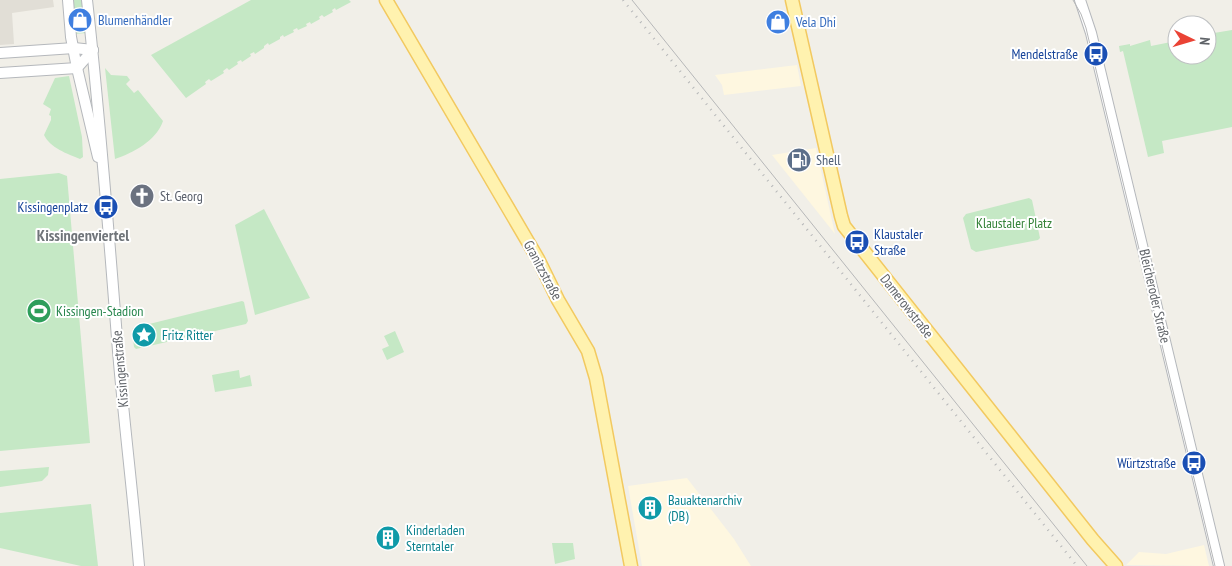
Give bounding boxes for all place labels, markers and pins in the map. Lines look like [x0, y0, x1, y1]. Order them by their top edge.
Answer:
shop icon: Blumenhändler [67, 7, 93, 33]
shop icon: Vela Dhi [765, 9, 791, 35]
place label: Blumenhändler [98, 11, 172, 29]
place label: Vela Dhi [795, 13, 836, 31]
bus stop icon: Mendelstraße [1083, 41, 1109, 67]
place label: Mendelstraße [1011, 45, 1078, 63]
fuel station icon: Shell [786, 147, 812, 173]
place label: Shell [816, 151, 841, 169]
church icon: St. Georg [129, 183, 155, 209]
place label: St. Georg [160, 187, 203, 205]
bus stop icon: Kissingenplatz [93, 194, 119, 220]
place label: Kissingenplatz [18, 198, 88, 216]
place label: Klaustaler Straße [874, 225, 923, 259]
bus stop icon: Klaustaler Straße [844, 229, 870, 255]
sports icon: Kissingen-Stadion [26, 298, 52, 324]
place label: Kissingen-Stadion [56, 302, 143, 320]
place icon: Fritz Ritter [131, 322, 157, 348]
place label: Fritz Ritter [162, 326, 213, 344]
bus stop icon: Würtzstraße [1181, 450, 1207, 476]
place label: Würtzstraße [1117, 454, 1176, 472]
place label: Bauaktenarchiv (DB) [668, 491, 743, 525]
building icon: Bauaktenarchiv (DB) [637, 495, 663, 521]
place label: Kinderladen Sterntaler [406, 521, 465, 555]
building icon: Kinderladen Sterntaler [375, 525, 401, 551]

